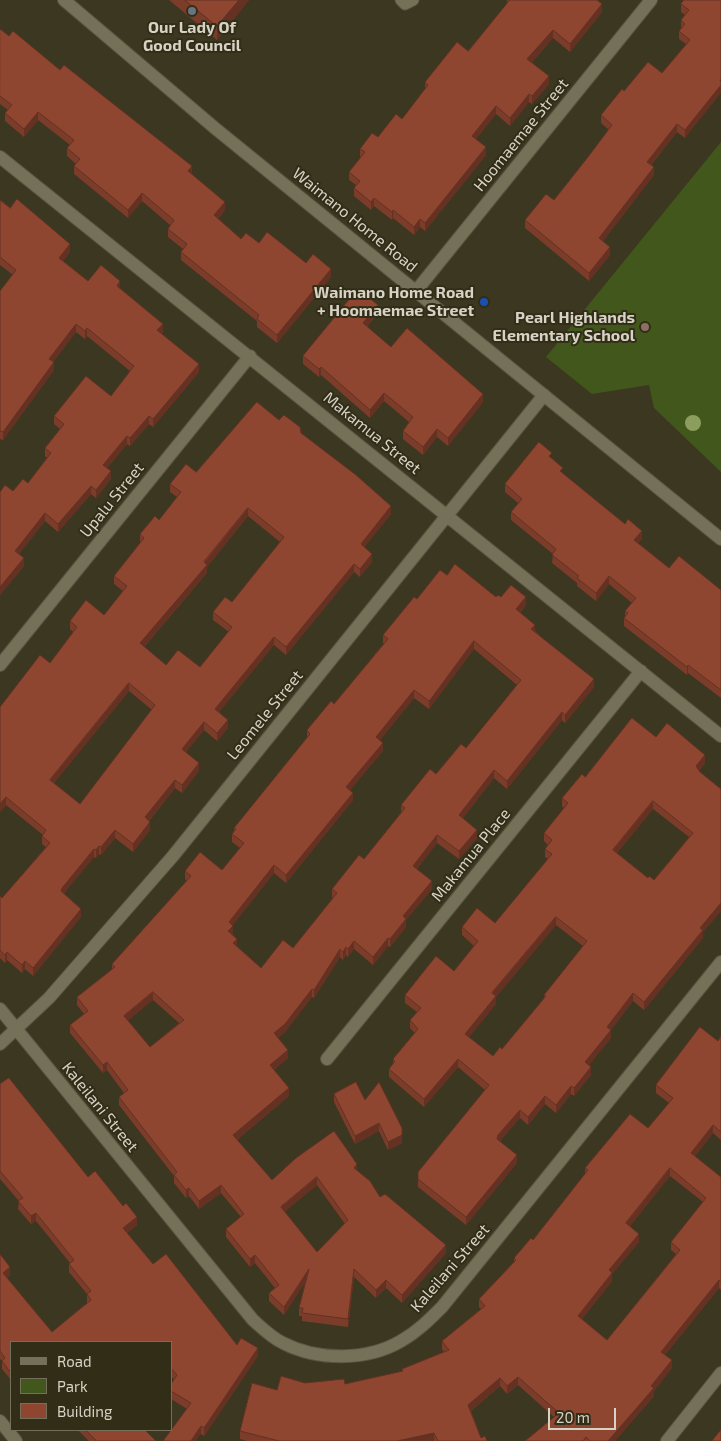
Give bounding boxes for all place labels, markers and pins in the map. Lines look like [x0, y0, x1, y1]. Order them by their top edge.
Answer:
marker: Our Lady Of Good Council [186, 5, 198, 17]
place label: Our Lady Of Good Council [143, 18, 241, 56]
place label: Waimano Home Road + Hoomaemae Street [314, 283, 474, 321]
marker: Waimano Home Road + Hoomaemae Street [478, 296, 490, 308]
place label: Pearl Highlands Elementary School [492, 308, 635, 346]
marker: Pearl Highlands Elementary School [639, 321, 651, 333]

